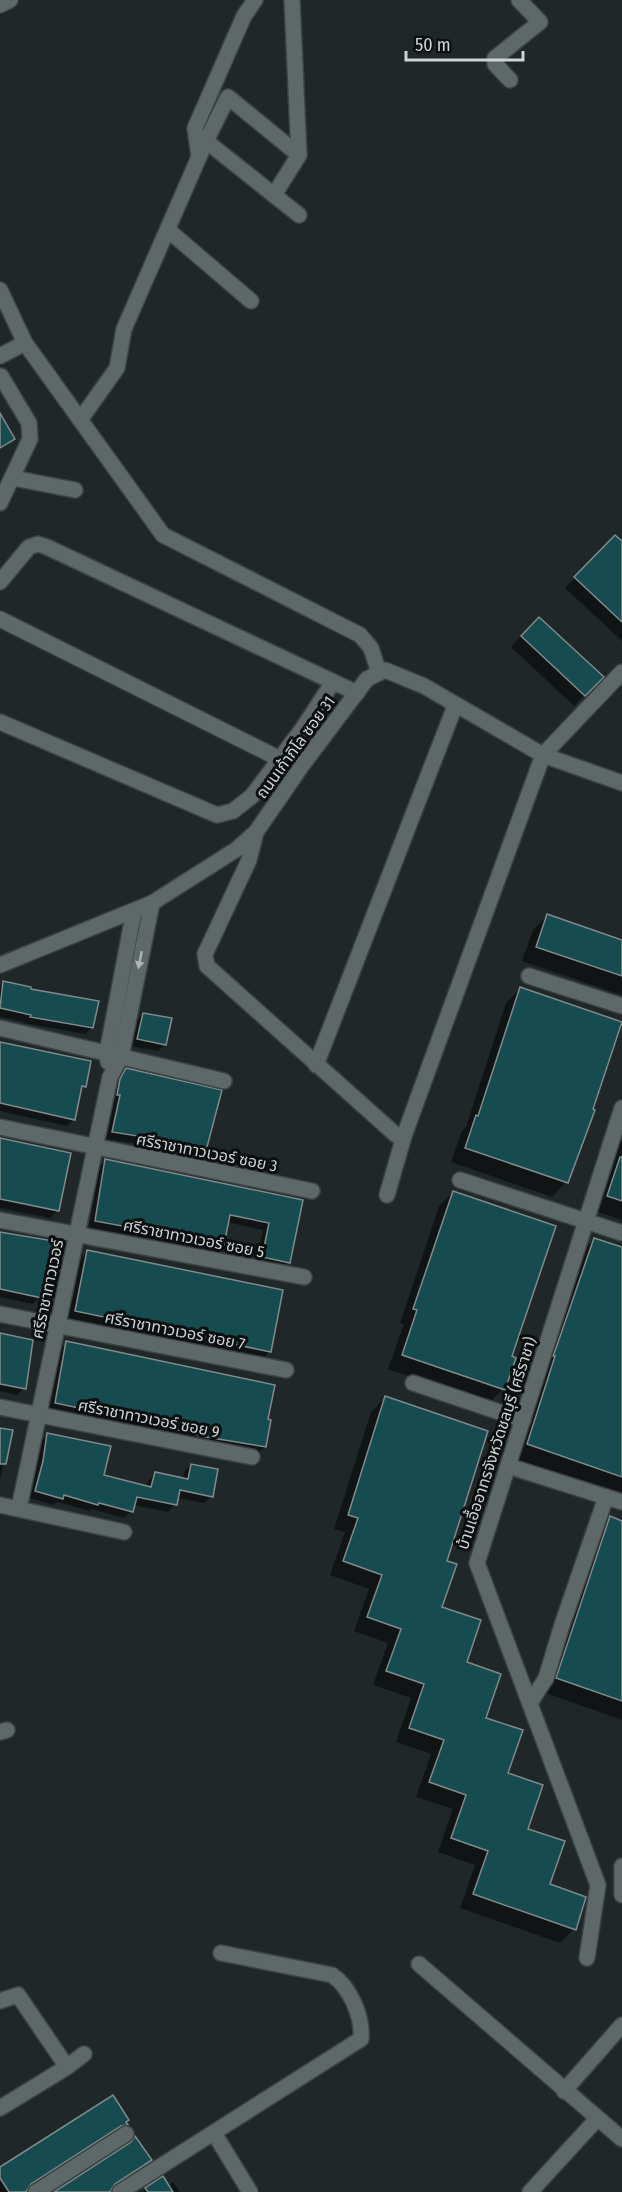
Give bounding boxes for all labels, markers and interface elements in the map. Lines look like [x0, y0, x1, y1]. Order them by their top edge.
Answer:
scale bar [406, 24, 523, 62]
text: 50 m [415, 34, 451, 56]
street label: ถนนเก้ากิโล ซอย 31 [252, 692, 339, 802]
one-way arrow [135, 951, 144, 970]
street label: ศรีราชาทาวเวอร์ ซอย 3 [135, 1129, 279, 1175]
street label: ศรีราชาทาวเวอร์ ซอย 5 [122, 1215, 266, 1262]
street label: ศรีราชาทาวเวอร์ [28, 1237, 67, 1340]
street label: ศรีราชาทาวเวอร์ ซอย 7 [103, 1308, 247, 1354]
street label: บ้านเอื้ออาทรจังหวัดชลบุรี (ศรีราชา) [451, 1334, 540, 1552]
street label: ศรีราชาทาวเวอร์ ซอย 9 [76, 1395, 222, 1442]

